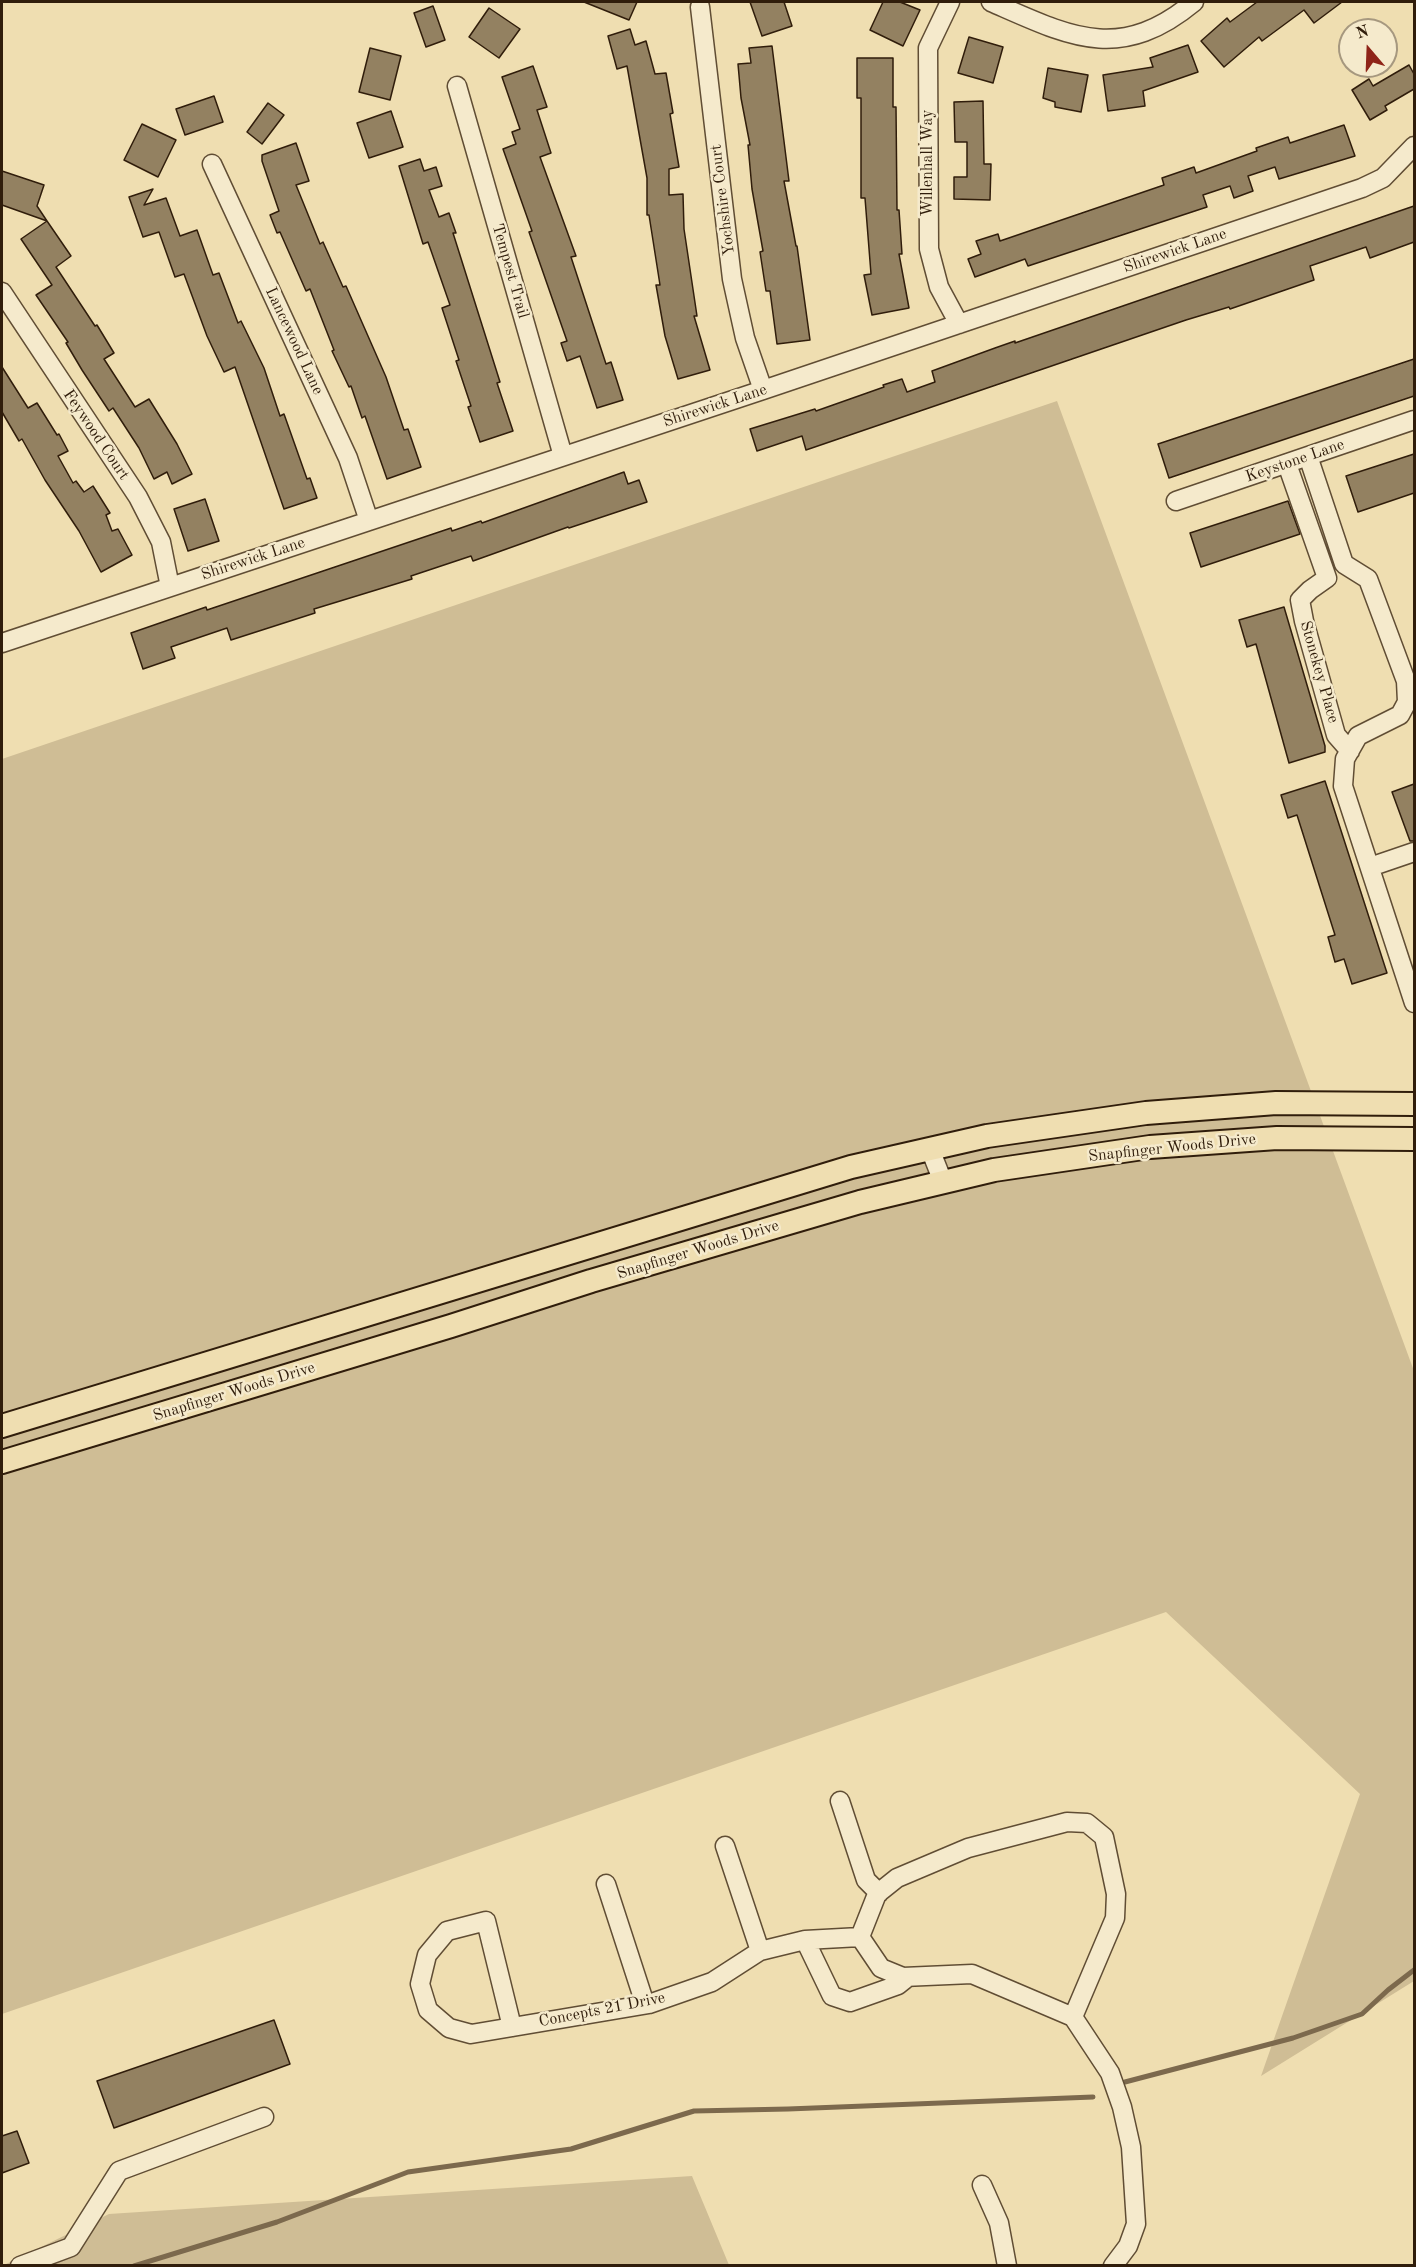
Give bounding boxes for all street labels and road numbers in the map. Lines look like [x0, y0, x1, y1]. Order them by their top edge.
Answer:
street label: Willenhall Way [918, 109, 938, 217]
street label: Yochshire Court [707, 143, 739, 257]
street label: Tempest Trail [487, 221, 533, 321]
street label: Shirewick Lane [1121, 224, 1229, 278]
street label: Lancewood Lane [261, 284, 327, 398]
street label: Shirewick Lane [661, 380, 769, 432]
street label: Feywood Court [59, 386, 133, 484]
street label: Keystone Lane [1243, 435, 1347, 487]
street label: Shirewick Lane [199, 533, 307, 585]
street label: Stonekey Place [1295, 619, 1343, 725]
street label: Snapfinger Woods Drive [1087, 1130, 1257, 1166]
street label: Snapfinger Woods Drive [615, 1216, 781, 1284]
street label: Snapfinger Woods Drive [151, 1358, 317, 1426]
street label: Concepts 21 Drive [537, 1988, 667, 2032]

